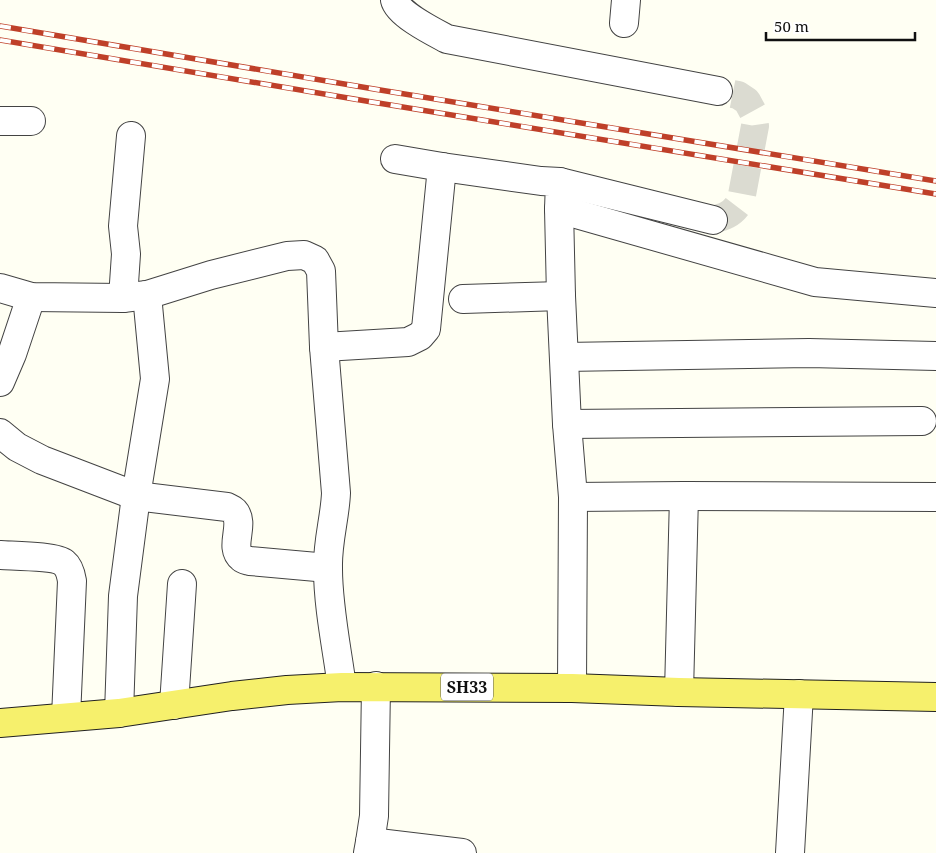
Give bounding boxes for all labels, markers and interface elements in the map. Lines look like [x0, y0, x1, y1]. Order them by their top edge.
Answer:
scale bar [766, 10, 915, 42]
text: 50 m [774, 16, 809, 36]
road number: SH33 [441, 674, 493, 700]

